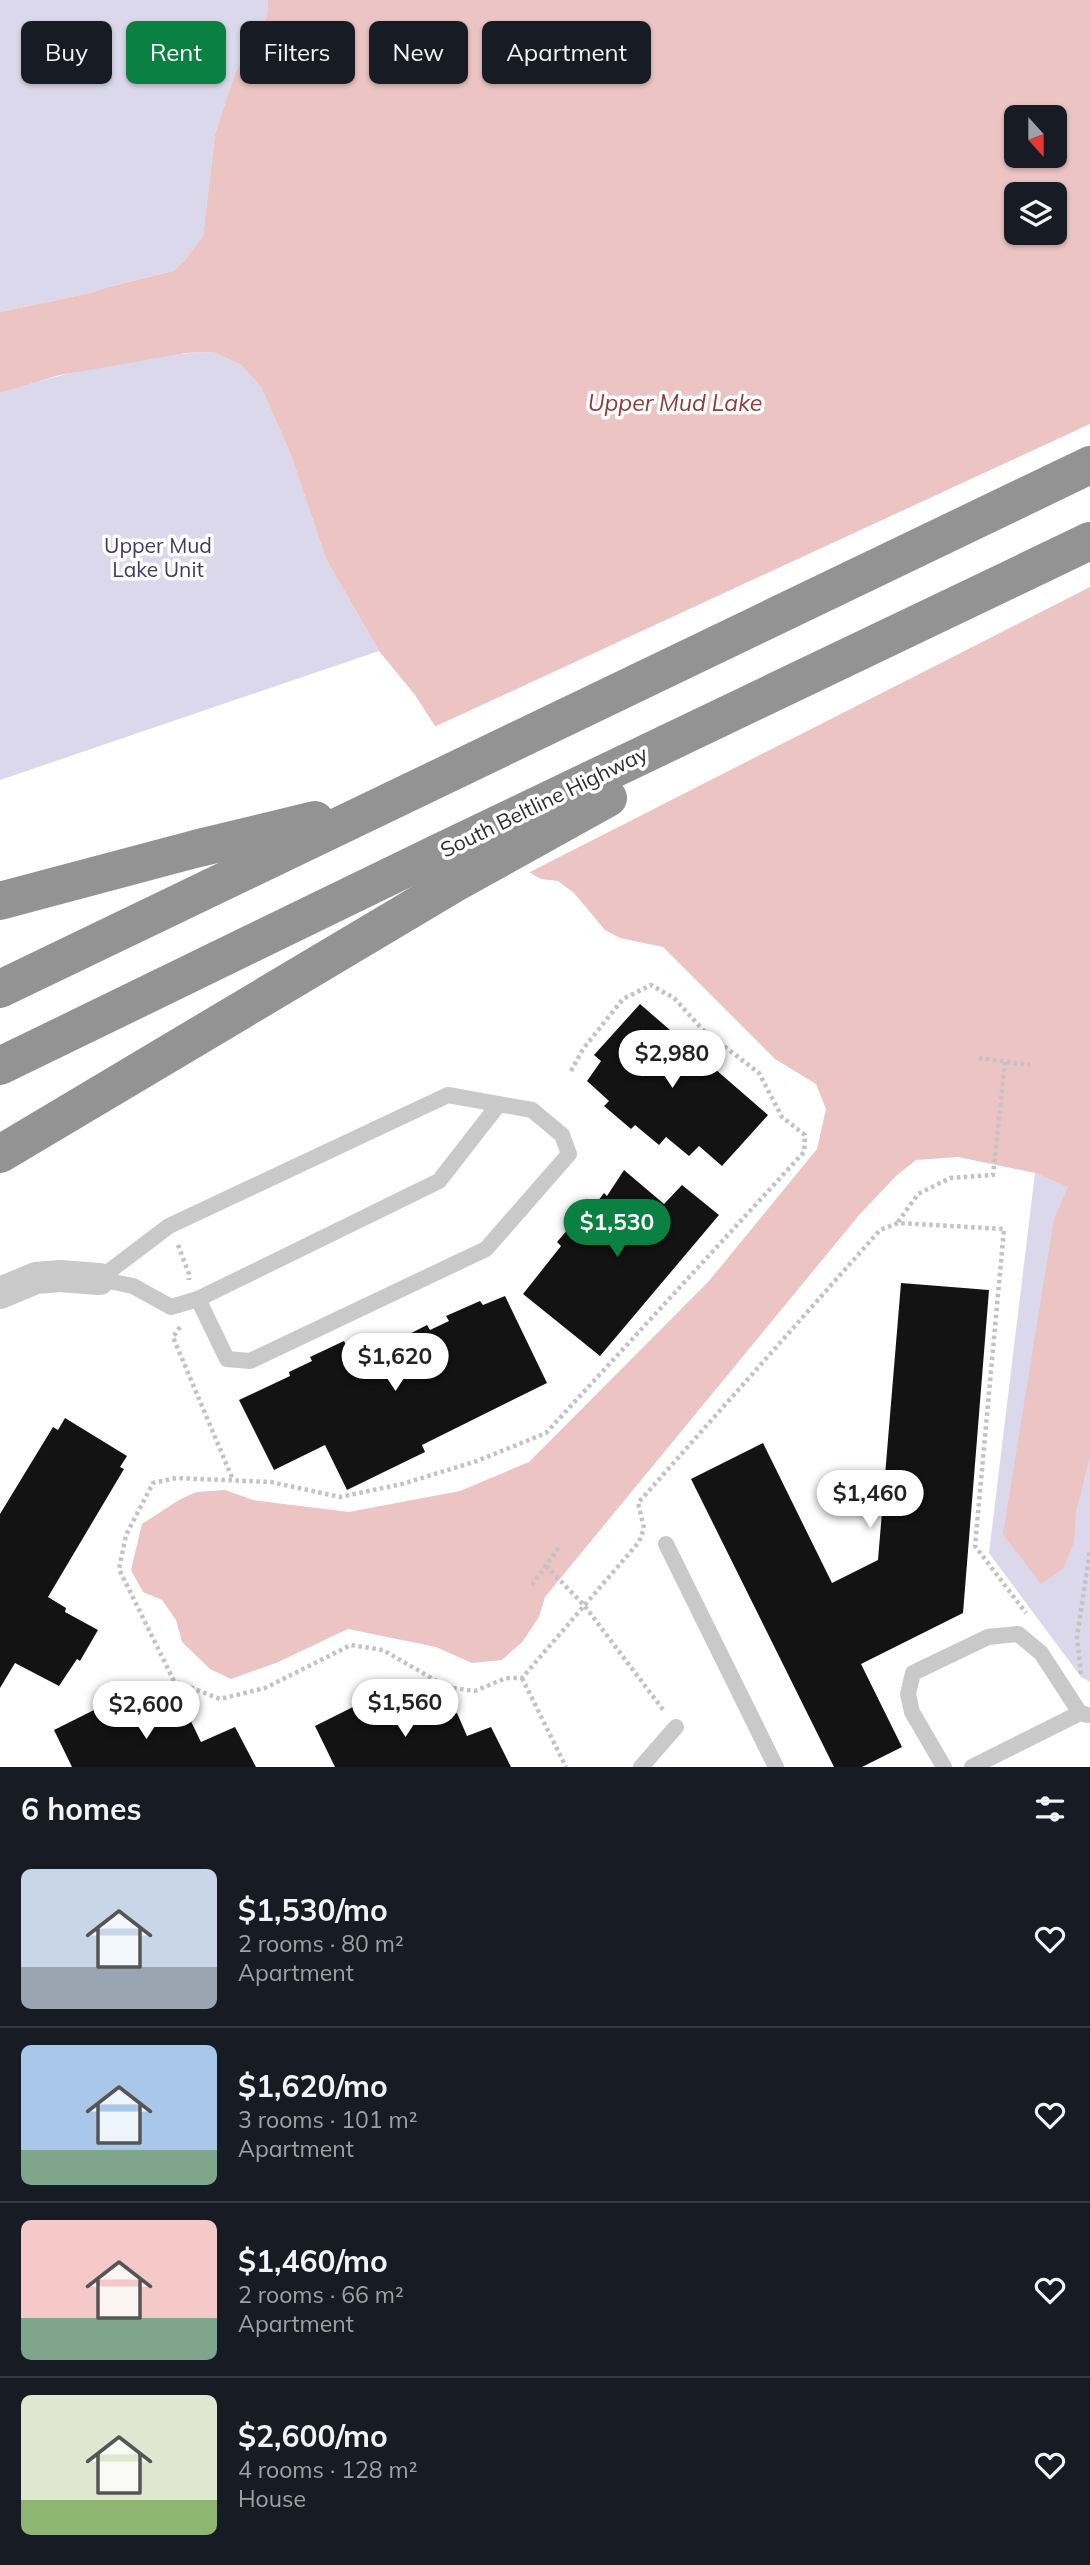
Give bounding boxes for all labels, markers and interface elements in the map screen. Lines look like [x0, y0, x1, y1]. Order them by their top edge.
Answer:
chip: Buy [21, 21, 112, 84]
chip: Rent [126, 21, 226, 84]
chip: Filters [240, 21, 355, 84]
chip: New [369, 21, 468, 84]
chip: Apartment [482, 21, 651, 84]
north arrow [1004, 105, 1068, 168]
map controls [1004, 105, 1067, 245]
button: layers [1004, 182, 1067, 245]
water label: Upper Mud Lake [588, 388, 762, 417]
park label: Upper Mud Lake Unit [104, 532, 212, 582]
street label: South Beltline Highway [436, 740, 651, 863]
pin: $2,980 [615, 1030, 729, 1090]
text: $2,980 [635, 1038, 709, 1067]
pin: $1,530 [560, 1200, 674, 1259]
text: $1,530 [580, 1207, 654, 1236]
pin: $1,620 [338, 1334, 452, 1393]
text: $1,620 [358, 1341, 432, 1370]
pin: $1,460 [813, 1470, 927, 1530]
text: $1,460 [833, 1478, 907, 1507]
pin: $1,560 [348, 1680, 462, 1739]
pin: $2,600 [89, 1682, 203, 1741]
text: $1,560 [368, 1687, 442, 1716]
text: $2,600 [109, 1689, 183, 1718]
text: 6 homes [21, 1790, 142, 1828]
icon: filters [1031, 1790, 1069, 1828]
text: $1,530/mo [238, 1891, 388, 1929]
icon: home [77, 1897, 161, 1981]
icon: heart [1031, 1920, 1069, 1958]
text: 2 rooms · 80 m² [238, 1929, 404, 1958]
text: Apartment [238, 1958, 354, 1987]
text: $1,620/mo [238, 2067, 388, 2105]
icon: home [77, 2073, 161, 2157]
icon: heart [1031, 2096, 1069, 2134]
text: 3 rooms · 101 m² [238, 2105, 418, 2134]
text: Apartment [238, 2134, 354, 2163]
text: $1,460/mo [238, 2242, 388, 2280]
icon: home [77, 2248, 161, 2332]
icon: heart [1031, 2271, 1069, 2309]
text: 2 rooms · 66 m² [238, 2280, 404, 2309]
text: Apartment [238, 2309, 354, 2338]
text: $2,600/mo [238, 2417, 388, 2455]
icon: home [77, 2423, 161, 2507]
icon: heart [1031, 2446, 1069, 2484]
text: 4 rooms · 128 m² [238, 2455, 418, 2484]
text: House [238, 2484, 306, 2513]

